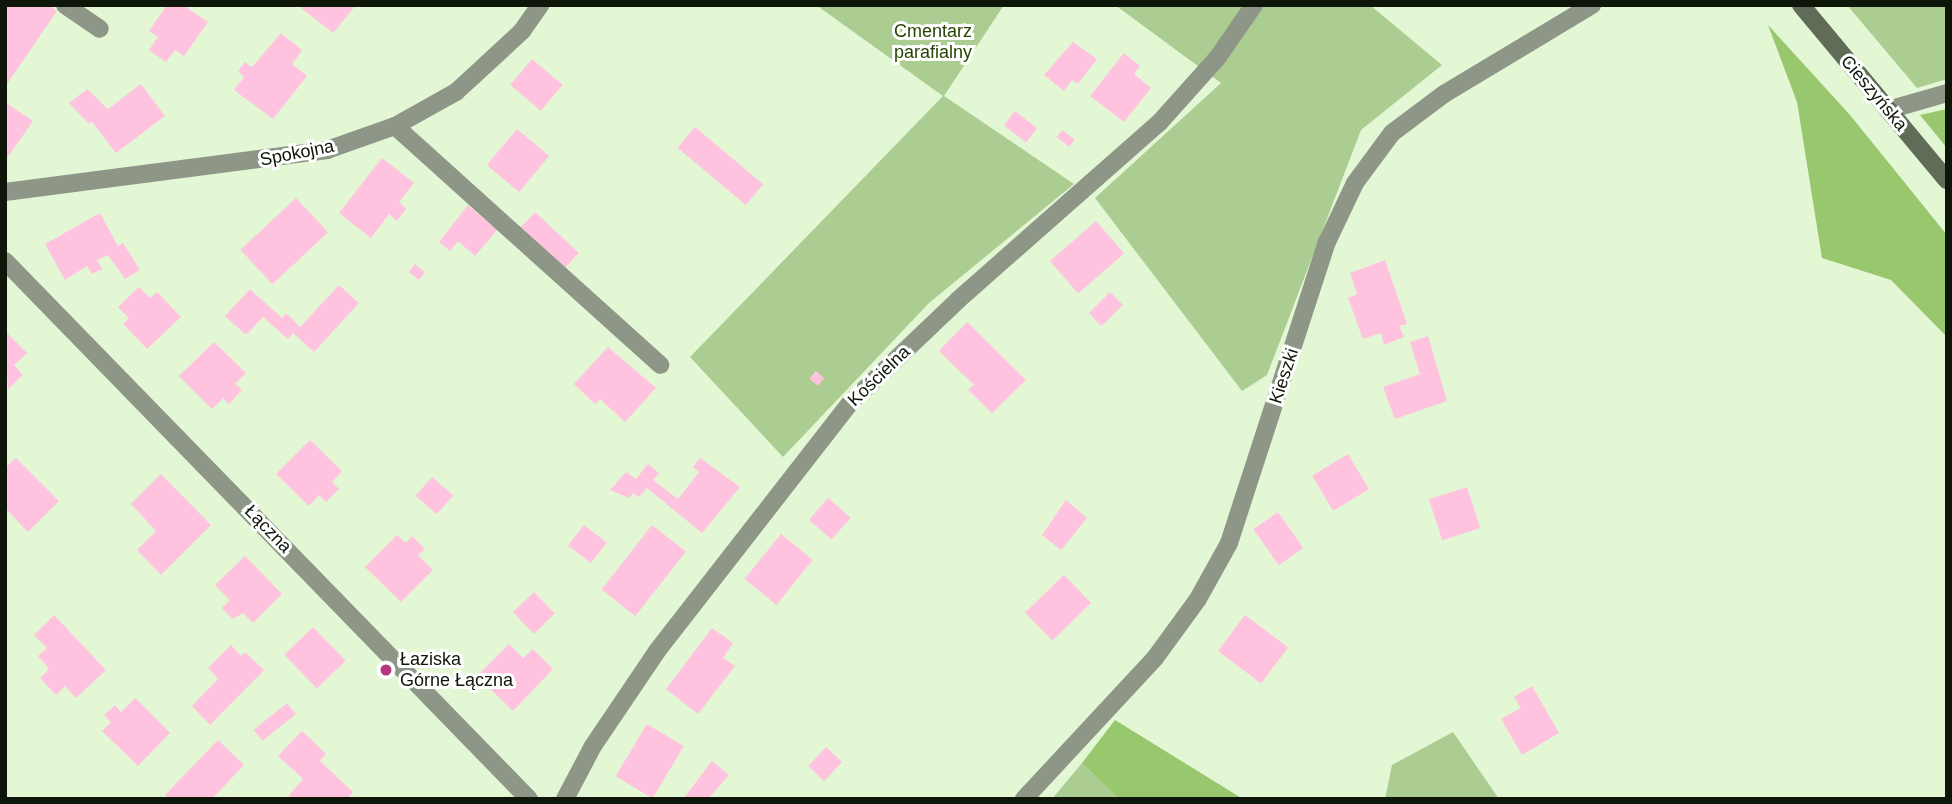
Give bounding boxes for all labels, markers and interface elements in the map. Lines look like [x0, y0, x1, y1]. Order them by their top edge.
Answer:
park label: Cmentarz parafialny [894, 21, 972, 64]
street label: Cieszyńska [1836, 51, 1912, 135]
street label: Spokojna [258, 135, 336, 171]
street label: Kościelna [843, 341, 915, 411]
street label: Kieszki [1265, 346, 1303, 406]
street label: Łączna [240, 501, 296, 557]
place label: Łaziska Górne Łączna [400, 649, 513, 692]
marker: Łaziska Górne Łączna [378, 662, 394, 678]

